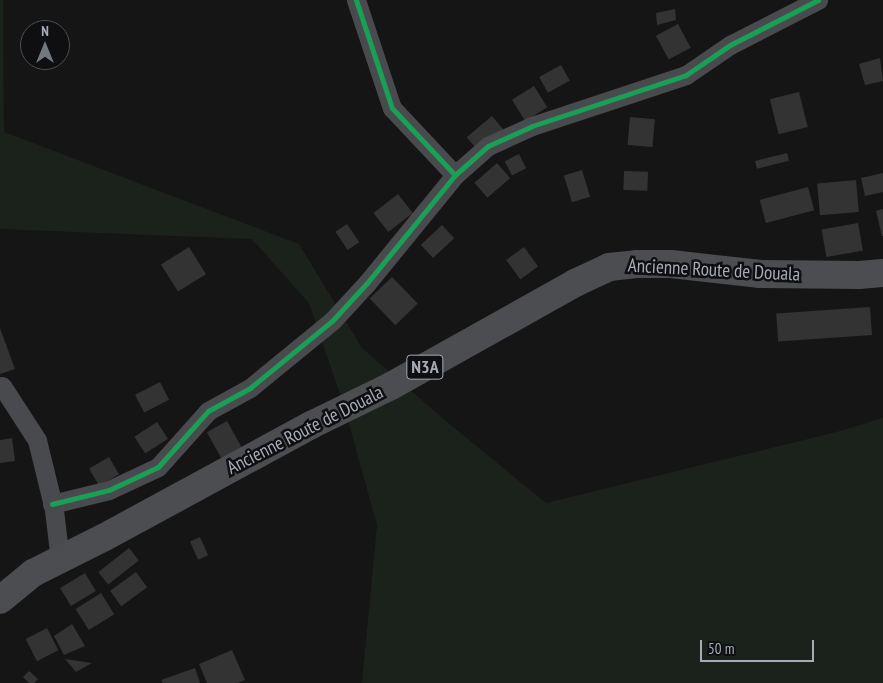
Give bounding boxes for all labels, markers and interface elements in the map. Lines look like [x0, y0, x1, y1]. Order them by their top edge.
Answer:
north arrow [20, 20, 70, 70]
text: N [41, 22, 49, 40]
street label: Ancienne Route de Douala [627, 254, 801, 286]
road number: N3A [406, 352, 444, 382]
street label: Ancienne Route de Douala [223, 381, 387, 479]
scale bar [703, 630, 817, 662]
text: 50 m [708, 639, 734, 658]

